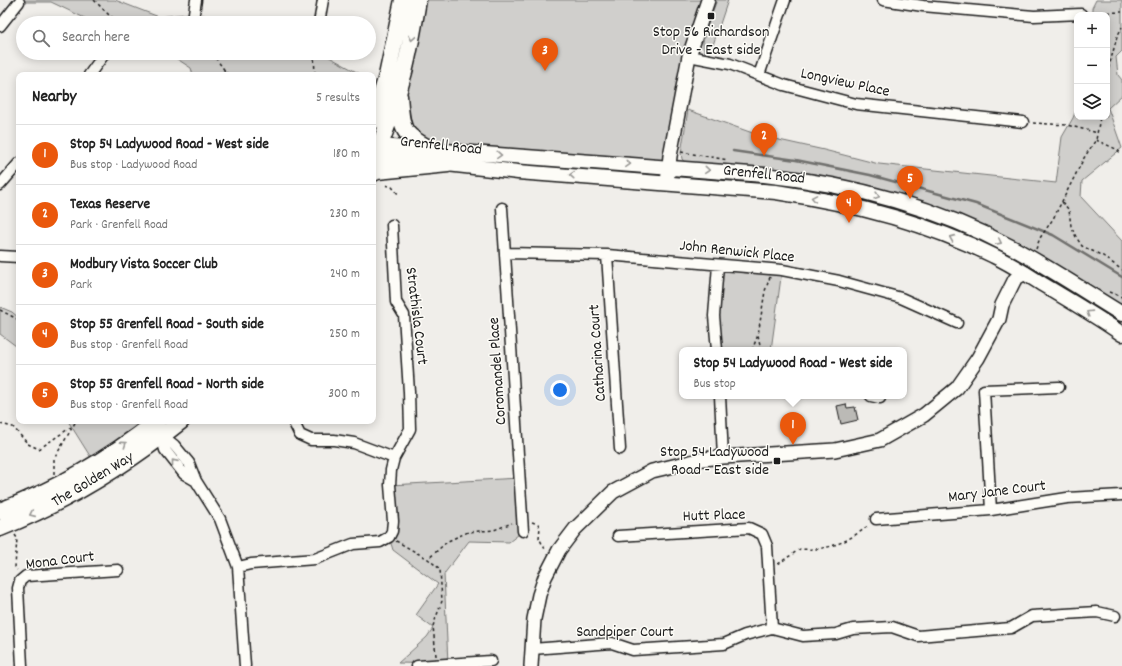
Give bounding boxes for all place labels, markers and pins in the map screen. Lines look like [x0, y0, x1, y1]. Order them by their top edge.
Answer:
marker: Stop 56 Richardson Drive - East side [706, 11, 716, 21]
place label: Stop 56 Richardson Drive - East side [653, 21, 769, 62]
pin: 3 [532, 38, 558, 71]
pin: 2 [751, 123, 777, 156]
pin: 5 [897, 166, 923, 199]
pin: 4 [836, 190, 862, 223]
pin: 1 [780, 412, 806, 445]
place label: Stop 54 Ladywood Road - East side [660, 441, 769, 482]
marker: Stop 54 Ladywood Road - East side [772, 456, 782, 466]

